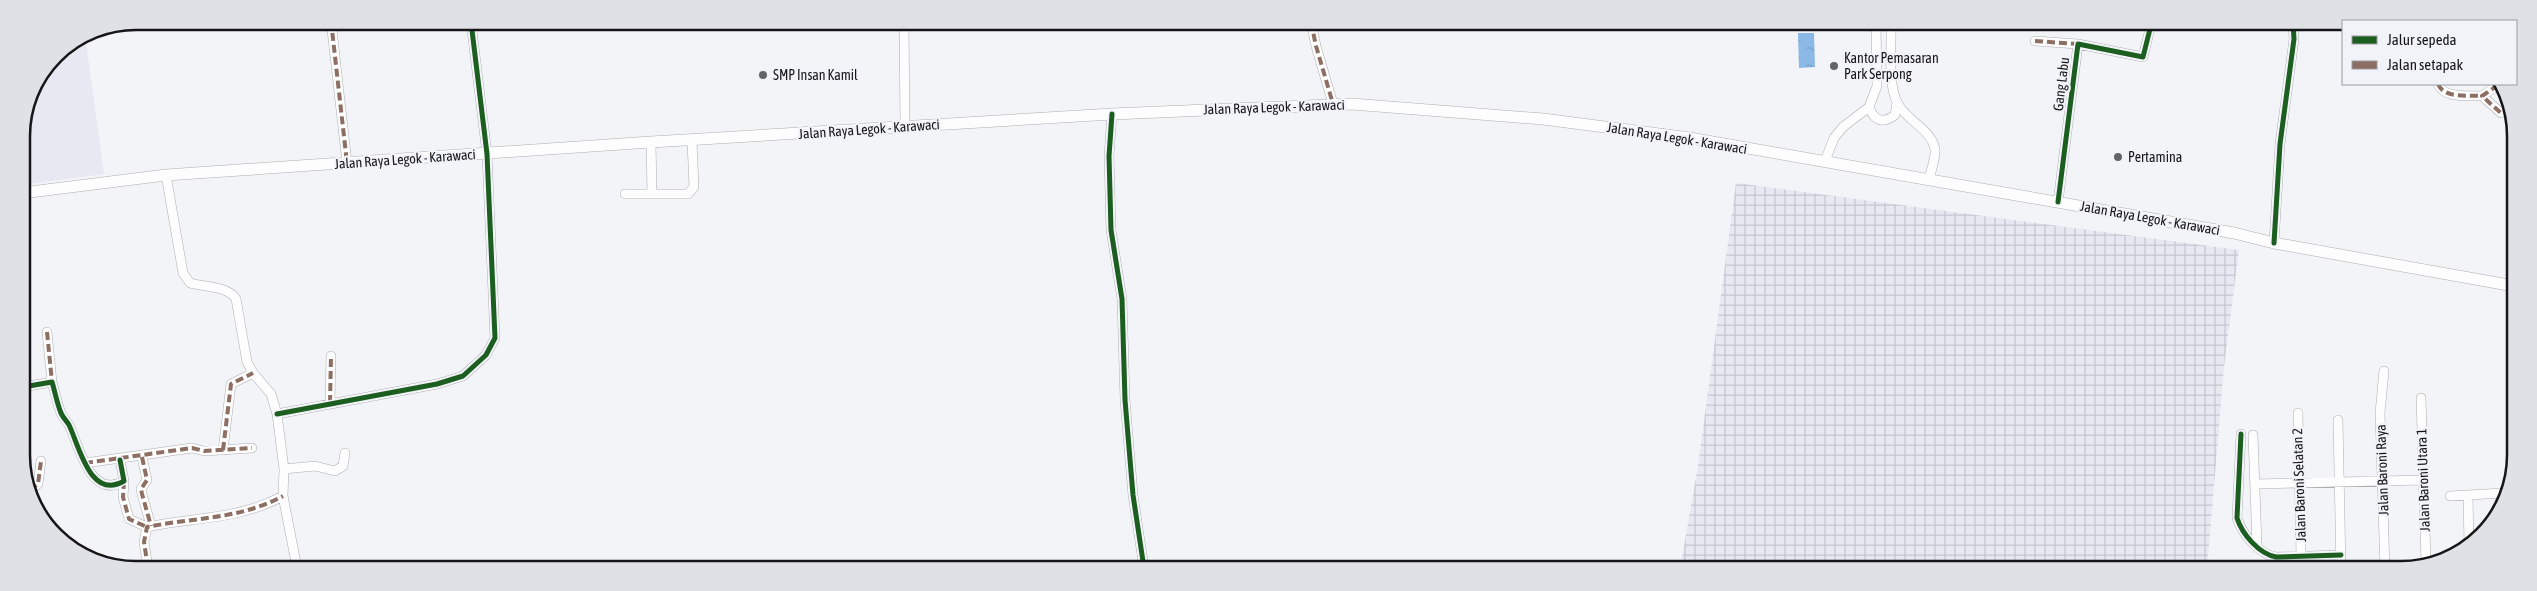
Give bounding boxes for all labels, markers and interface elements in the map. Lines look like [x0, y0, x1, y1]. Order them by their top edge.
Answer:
legend [2342, 20, 2517, 85]
text: Jalur sepeda [2387, 31, 2457, 48]
place label: Kantor Pemasaran Park Serpong [1844, 50, 1939, 82]
street label: Gang Labu [2050, 56, 2072, 112]
text: Jalan setapak [2387, 56, 2464, 73]
marker: Kantor Pemasaran Park Serpong [1828, 60, 1840, 72]
place label: SMP Insan Kamil [773, 67, 858, 83]
marker: SMP Insan Kamil [757, 69, 769, 81]
street label: Jalan Raya Legok - Karawaci [1203, 97, 1345, 117]
street label: Jalan Raya Legok - Karawaci [798, 116, 940, 142]
street label: Jalan Raya Legok - Karawaci [1606, 119, 1748, 157]
street label: Jalan Raya Legok - Karawaci [334, 146, 476, 172]
place label: Pertamina [2128, 149, 2182, 165]
marker: Pertamina [2112, 151, 2124, 163]
street label: Jalan Raya Legok - Karawaci [2079, 198, 2221, 238]
street label: Jalan Baroni Raya [2372, 424, 2392, 516]
street label: Jalan Baroni Selatan 2 [2289, 428, 2309, 542]
street label: Jalan Baroni Utara 1 [2413, 428, 2433, 532]

